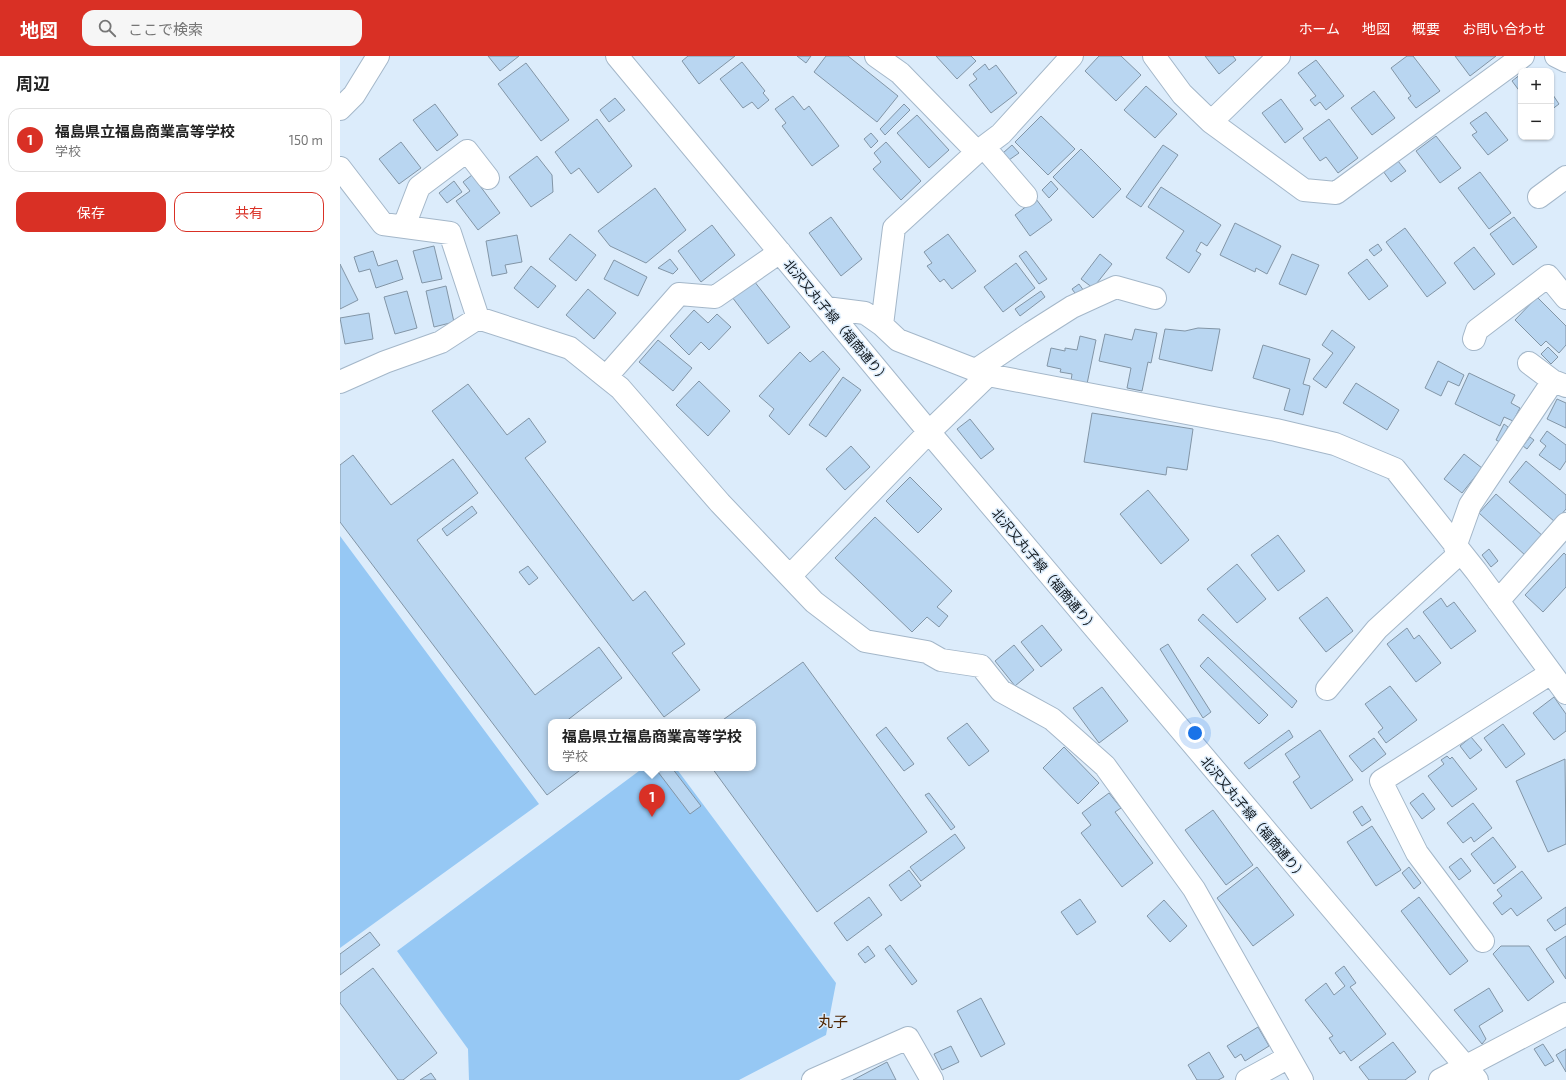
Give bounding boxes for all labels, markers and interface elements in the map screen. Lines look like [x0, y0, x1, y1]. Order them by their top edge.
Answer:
search box [82, 10, 362, 46]
icon: search [96, 17, 118, 39]
text: 地図 [20, 18, 58, 41]
text: ここで検索 [128, 20, 203, 38]
text: ホーム [1298, 20, 1340, 37]
text: 地図 [1362, 20, 1390, 37]
text: 概要 [1412, 20, 1440, 37]
text: お問い合わせ [1462, 20, 1546, 37]
map controls [1518, 68, 1554, 140]
button: + [1518, 68, 1554, 104]
text: 周辺 [16, 73, 50, 93]
button: − [1518, 104, 1554, 140]
text: 福島県立福島商業高等学校 [55, 122, 235, 140]
text: 1 [27, 132, 33, 148]
text: 150 m [289, 132, 323, 148]
text: 学校 [55, 143, 81, 159]
button: 保存 [16, 192, 166, 232]
button: 共有 [174, 192, 324, 232]
street label: 北沢又丸子線（福商通り） [781, 256, 893, 386]
street label: 北沢又丸子線（福商通り） [989, 505, 1101, 635]
popup [548, 719, 756, 771]
your location [1185, 723, 1205, 743]
text: 福島県立福島商業高等学校 [562, 727, 742, 745]
text: 学校 [562, 748, 588, 764]
street label: 北沢又丸子線（福商通り） [1198, 753, 1310, 883]
pin: 1 [639, 784, 665, 817]
district label: 丸子 [818, 1012, 848, 1030]

